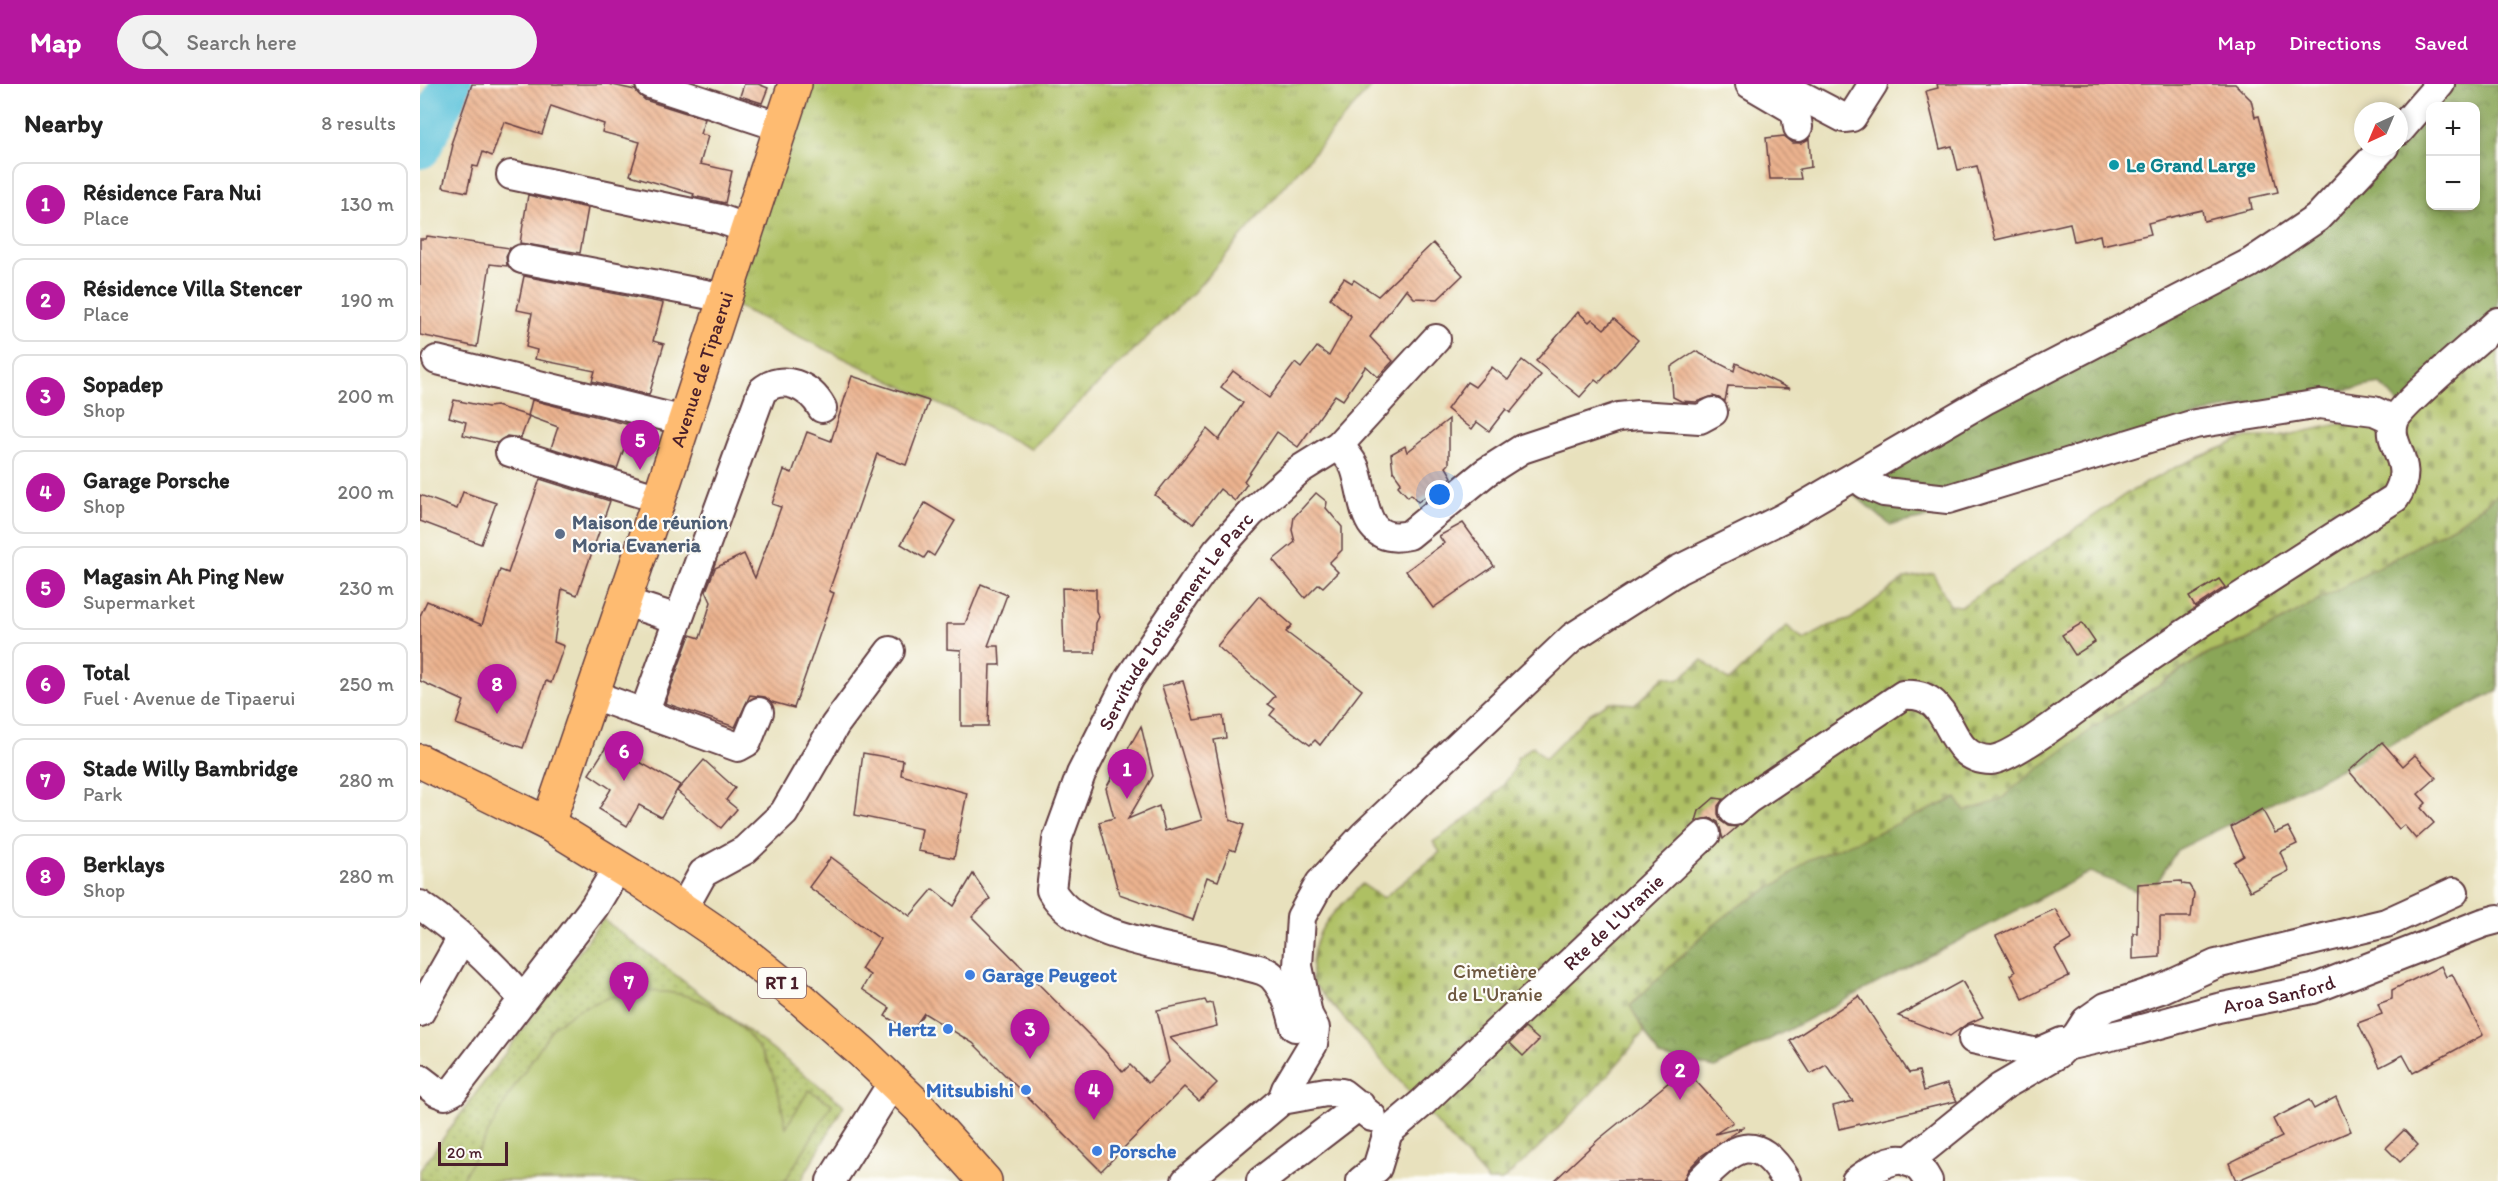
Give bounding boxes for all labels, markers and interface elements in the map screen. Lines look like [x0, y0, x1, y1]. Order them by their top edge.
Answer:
search box [117, 15, 537, 69]
text: Map [30, 25, 81, 59]
icon: search [138, 26, 171, 59]
text: Search here [186, 29, 297, 56]
text: Map [2218, 30, 2256, 55]
text: Directions [2289, 30, 2381, 55]
text: Saved [2414, 30, 2468, 55]
north arrow [2354, 102, 2408, 156]
map controls [2426, 102, 2480, 210]
button: + [2426, 102, 2480, 156]
text: Nearby [24, 107, 103, 139]
text: 8 results [321, 111, 396, 135]
place label: Le Grand Large [2126, 153, 2256, 178]
button: − [2426, 156, 2480, 210]
marker: Le Grand Large [2107, 158, 2121, 172]
text: Résidence Fara Nui [83, 179, 261, 206]
text: 1 [41, 192, 50, 216]
text: 130 m [340, 192, 394, 216]
text: Place [83, 206, 129, 230]
text: Résidence Villa Stencer [83, 275, 302, 302]
text: 2 [40, 288, 51, 312]
text: 190 m [341, 288, 394, 312]
street label: Avenue de Tipaerui [665, 288, 738, 450]
text: Place [83, 302, 129, 326]
text: Sopadep [83, 371, 163, 398]
text: 3 [40, 384, 51, 408]
text: 200 m [338, 384, 394, 408]
text: Shop [83, 398, 125, 422]
pin: 5 [620, 420, 660, 470]
text: Garage Porsche [83, 467, 230, 494]
text: 4 [39, 480, 52, 504]
text: 200 m [338, 480, 394, 504]
your location [1425, 480, 1454, 509]
text: Shop [83, 494, 125, 518]
street label: Servitude Lotissement Le Parc [1093, 507, 1258, 734]
place label: Maison de réunion Moria Evaneria [572, 510, 729, 557]
marker: Maison de réunion Moria Evaneria [553, 527, 567, 541]
text: Magasin Ah Ping New [83, 563, 284, 590]
text: 5 [40, 576, 51, 600]
text: 230 m [339, 576, 394, 600]
text: Supermarket [83, 590, 195, 614]
text: Total [83, 659, 130, 686]
pin: 8 [478, 664, 517, 714]
text: 6 [40, 672, 51, 696]
text: 250 m [339, 672, 394, 696]
text: Fuel · Avenue de Tipaerui [83, 686, 295, 710]
pin: 6 [604, 732, 644, 781]
pin: 1 [1108, 750, 1146, 799]
text: Stade Willy Bambridge [83, 755, 298, 782]
text: 7 [41, 768, 50, 792]
text: 280 m [339, 768, 394, 792]
text: Park [83, 782, 122, 806]
text: Berklays [83, 851, 165, 878]
text: 8 [40, 864, 51, 888]
text: 280 m [339, 864, 394, 888]
street label: Rte de L'Uranie [1558, 869, 1669, 975]
text: Shop [83, 878, 125, 902]
park label: Cimetière de L'Uranie [1447, 959, 1543, 1006]
pin: 7 [610, 962, 648, 1012]
place label: Garage Peugeot [982, 963, 1118, 988]
road number: RT 1 [758, 968, 806, 998]
marker: Garage Peugeot [963, 968, 977, 982]
street label: Aroa Sanford [2221, 970, 2339, 1019]
pin: 3 [1010, 1010, 1050, 1059]
place label: Hertz [888, 1017, 937, 1041]
marker: Hertz [941, 1022, 955, 1036]
pin: 2 [1660, 1050, 1700, 1100]
pin: 4 [1074, 1070, 1114, 1120]
place label: Mitsubishi [926, 1078, 1014, 1102]
marker: Mitsubishi [1019, 1083, 1033, 1097]
scale bar [438, 1139, 508, 1166]
place label: Porsche [1109, 1139, 1177, 1163]
text: 20 m [447, 1143, 482, 1162]
marker: Porsche [1090, 1144, 1104, 1158]

